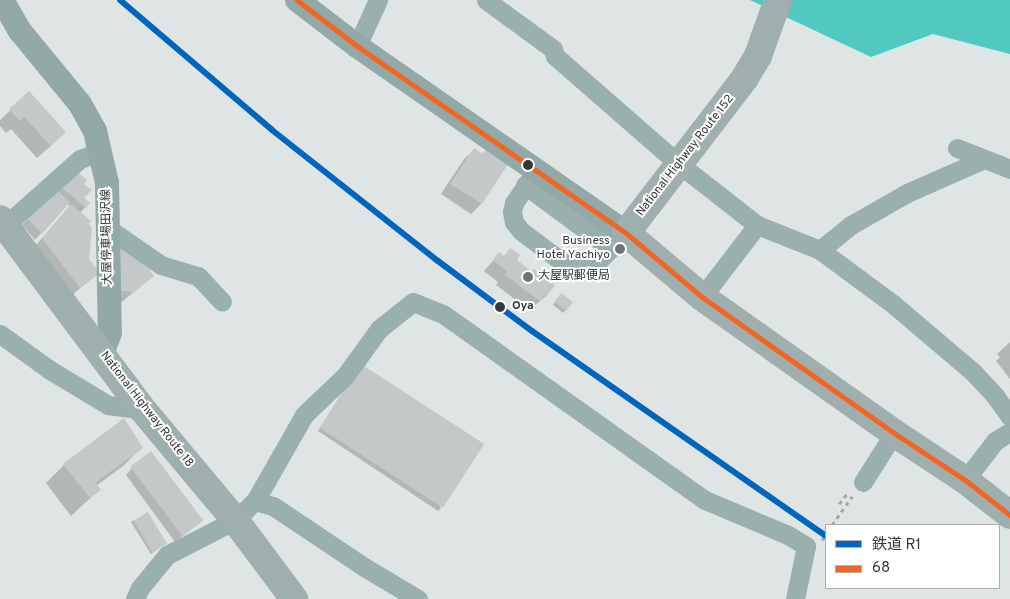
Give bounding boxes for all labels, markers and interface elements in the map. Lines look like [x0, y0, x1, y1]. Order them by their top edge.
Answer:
street label: National Highway Route 152 [634, 92, 738, 220]
unlabelled marker [523, 160, 533, 170]
street label: 大屋停車場田沢線 [100, 189, 116, 285]
place label: Business Hotel Yachiyo [536, 235, 610, 263]
marker: Business Hotel Yachiyo [614, 243, 626, 255]
place label: 大屋駅郵便局 [538, 270, 610, 284]
marker: 大屋駅郵便局 [522, 271, 534, 283]
marker: Oya [492, 299, 508, 315]
place label: Oya [512, 300, 534, 314]
street label: National Highway Route 18 [96, 349, 196, 471]
legend [825, 524, 1000, 589]
text: 鉄道 R1 [872, 536, 921, 555]
text: 68 [872, 559, 890, 578]

